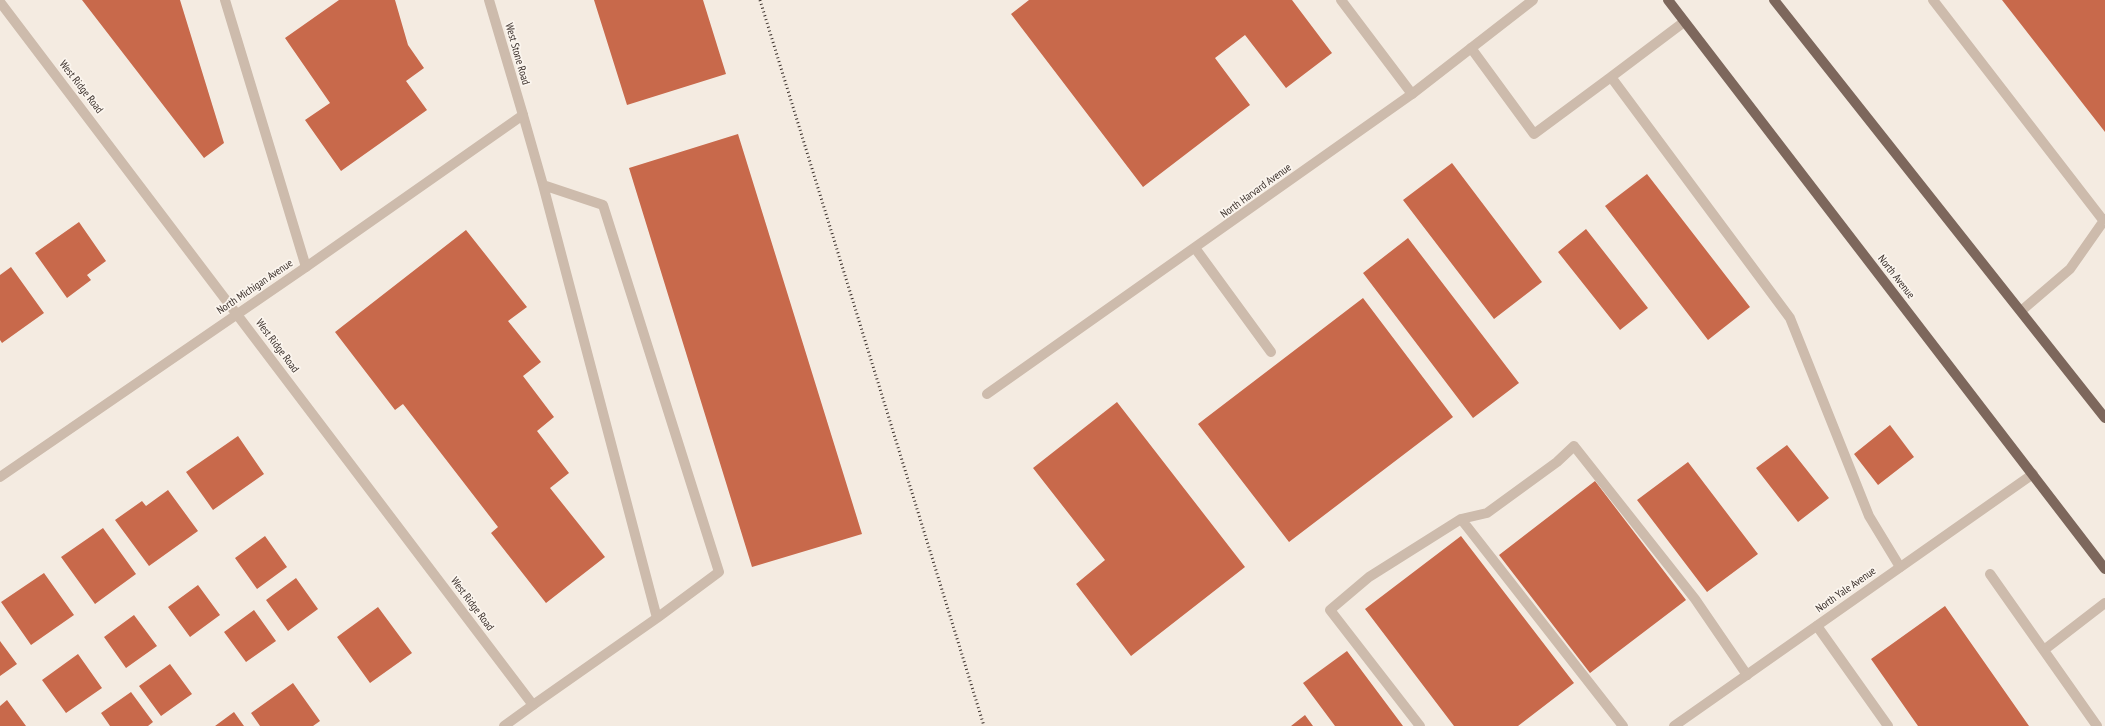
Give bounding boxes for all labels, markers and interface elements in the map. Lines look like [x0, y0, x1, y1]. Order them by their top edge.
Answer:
street label: West Stone Road [502, 22, 532, 86]
street label: West Ridge Road [56, 58, 106, 116]
street label: North Harvard Avenue [1218, 161, 1294, 221]
street label: North Avenue [1875, 252, 1917, 302]
street label: North Michigan Avenue [214, 257, 296, 317]
street label: West Ridge Road [253, 317, 301, 375]
street label: North Yale Avenue [1813, 564, 1879, 616]
street label: West Ridge Road [448, 575, 496, 633]

